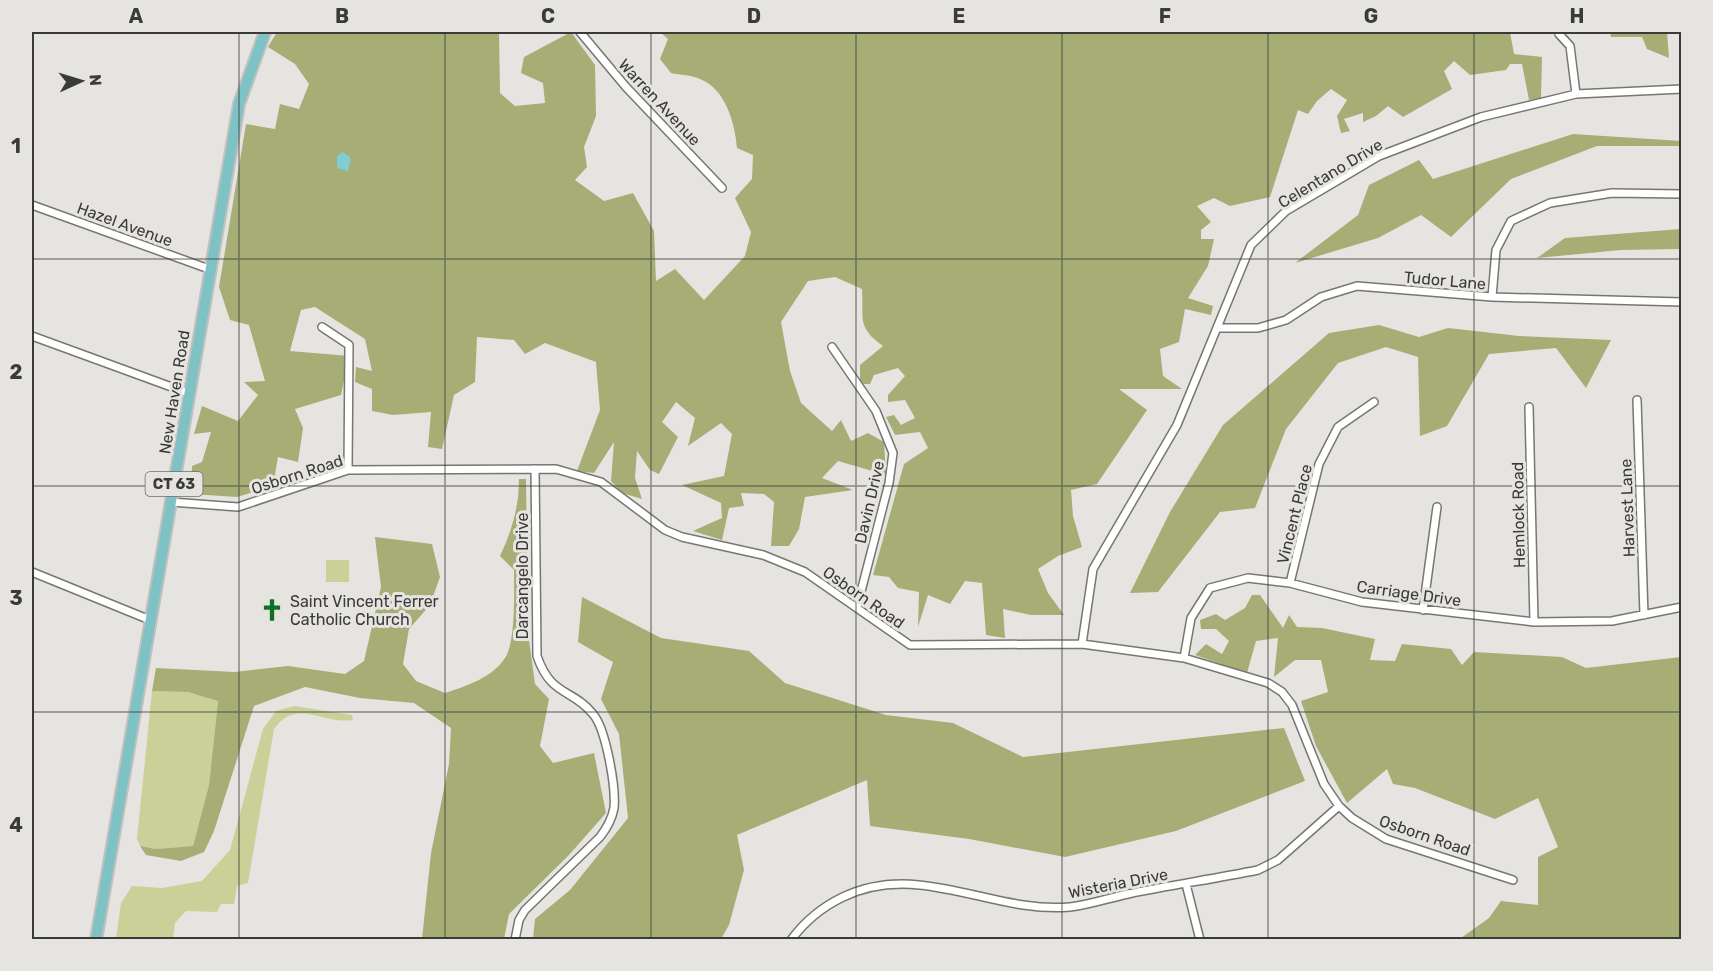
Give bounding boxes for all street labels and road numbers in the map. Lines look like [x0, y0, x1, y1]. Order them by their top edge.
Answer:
street label: Warren Avenue [615, 55, 705, 150]
street label: Celentano Drive [1275, 135, 1386, 212]
street label: Hazel Avenue [74, 198, 175, 251]
street label: Tudor Lane [1403, 267, 1487, 294]
street label: New Haven Road [155, 329, 194, 455]
street label: Osborn Road [249, 451, 345, 498]
street label: Harvest Lane [1616, 458, 1639, 558]
street label: Davin Drive [851, 459, 888, 545]
street label: Vincent Place [1273, 462, 1316, 566]
street label: Hemlock Road [1508, 462, 1529, 568]
road number: CT 63 [146, 472, 202, 496]
street label: Darcangelo Drive [513, 512, 532, 640]
street label: Osborn Road [819, 562, 908, 633]
street label: Carriage Drive [1355, 577, 1462, 610]
street label: Osborn Road [1377, 811, 1473, 860]
street label: Wisteria Drive [1067, 864, 1170, 902]

